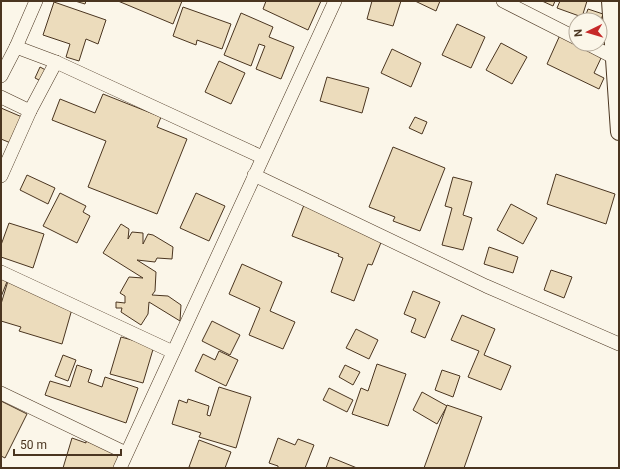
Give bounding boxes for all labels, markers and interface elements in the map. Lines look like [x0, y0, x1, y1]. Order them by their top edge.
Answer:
north arrow [568, 12, 608, 52]
text: N [572, 28, 585, 37]
scale bar [14, 431, 121, 457]
text: 50 m [20, 438, 47, 452]

